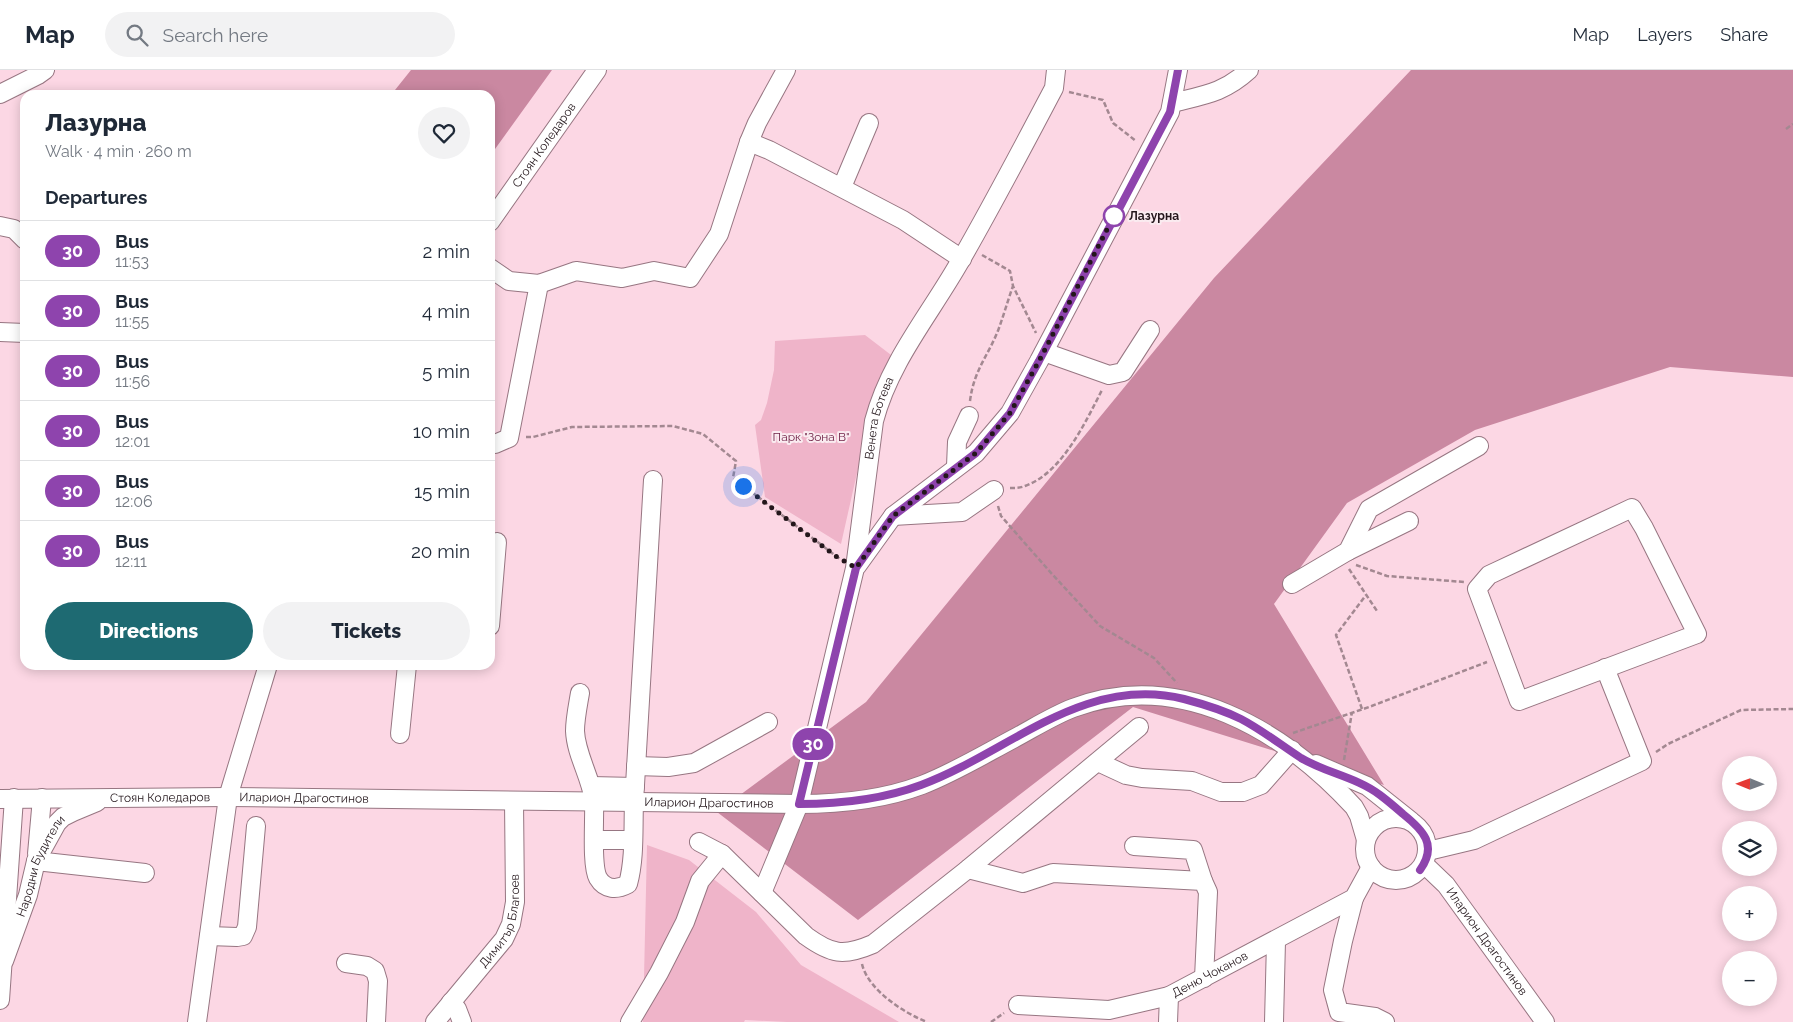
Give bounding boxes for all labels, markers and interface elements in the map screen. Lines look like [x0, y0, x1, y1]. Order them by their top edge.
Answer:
search box [105, 12, 455, 57]
text: Map [25, 20, 75, 49]
icon: search [123, 21, 151, 49]
text: Search here [163, 24, 268, 46]
text: Map [1573, 24, 1609, 45]
text: Layers [1637, 24, 1692, 45]
text: Share [1720, 24, 1768, 45]
street label: Стоян Коледаров [510, 100, 579, 190]
button: heart [418, 107, 470, 159]
text: Лазурна [45, 108, 146, 137]
text: Walk · 4 min · 260 m [45, 142, 192, 161]
text: Departures [45, 186, 147, 208]
marker: Лазурна [1103, 205, 1125, 227]
place label: Лазурна [1129, 209, 1179, 223]
text: Bus [115, 230, 149, 252]
text: 30 [62, 240, 83, 261]
text: 2 min [423, 240, 470, 262]
text: 11:53 [115, 252, 149, 271]
text: Bus [115, 290, 149, 312]
text: 30 [62, 300, 83, 321]
text: 4 min [422, 300, 470, 322]
text: 11:55 [115, 312, 149, 331]
text: Bus [115, 350, 149, 372]
text: 30 [62, 360, 83, 381]
text: 5 min [422, 360, 470, 382]
text: 11:56 [115, 372, 150, 391]
street label: Венета Ботева [862, 375, 897, 460]
text: Bus [115, 410, 149, 432]
text: 30 [62, 420, 83, 441]
text: 10 min [413, 420, 470, 442]
park label: Парк "Зона В" [773, 430, 849, 444]
text: 12:01 [115, 432, 150, 451]
text: Bus [115, 470, 149, 492]
your location [731, 474, 756, 499]
text: 30 [62, 480, 83, 501]
text: 15 min [414, 480, 470, 502]
text: 12:06 [115, 492, 153, 511]
text: Bus [115, 530, 149, 552]
text: 30 [62, 540, 83, 561]
text: 20 min [411, 540, 470, 562]
text: 12:11 [115, 552, 147, 571]
button: Directions [45, 602, 253, 660]
button: Tickets [263, 602, 470, 660]
line badge: 30 [790, 728, 836, 760]
text: 30 [802, 733, 824, 754]
north arrow [1722, 756, 1778, 811]
map controls [1722, 756, 1777, 1006]
street label: Стоян Коледаров [110, 790, 210, 805]
street label: Иларион Драгостинов [239, 790, 369, 806]
street label: Иларион Драгостинов [644, 795, 774, 811]
street label: Народни Будители [14, 812, 68, 919]
button: layers [1722, 821, 1777, 876]
street label: Димитър Благоев [476, 874, 522, 970]
street label: Иларион Драгостинов [1443, 885, 1530, 998]
button: + [1722, 886, 1777, 941]
street label: Деню Чоканов [1170, 949, 1250, 1000]
button: − [1722, 951, 1777, 1006]

